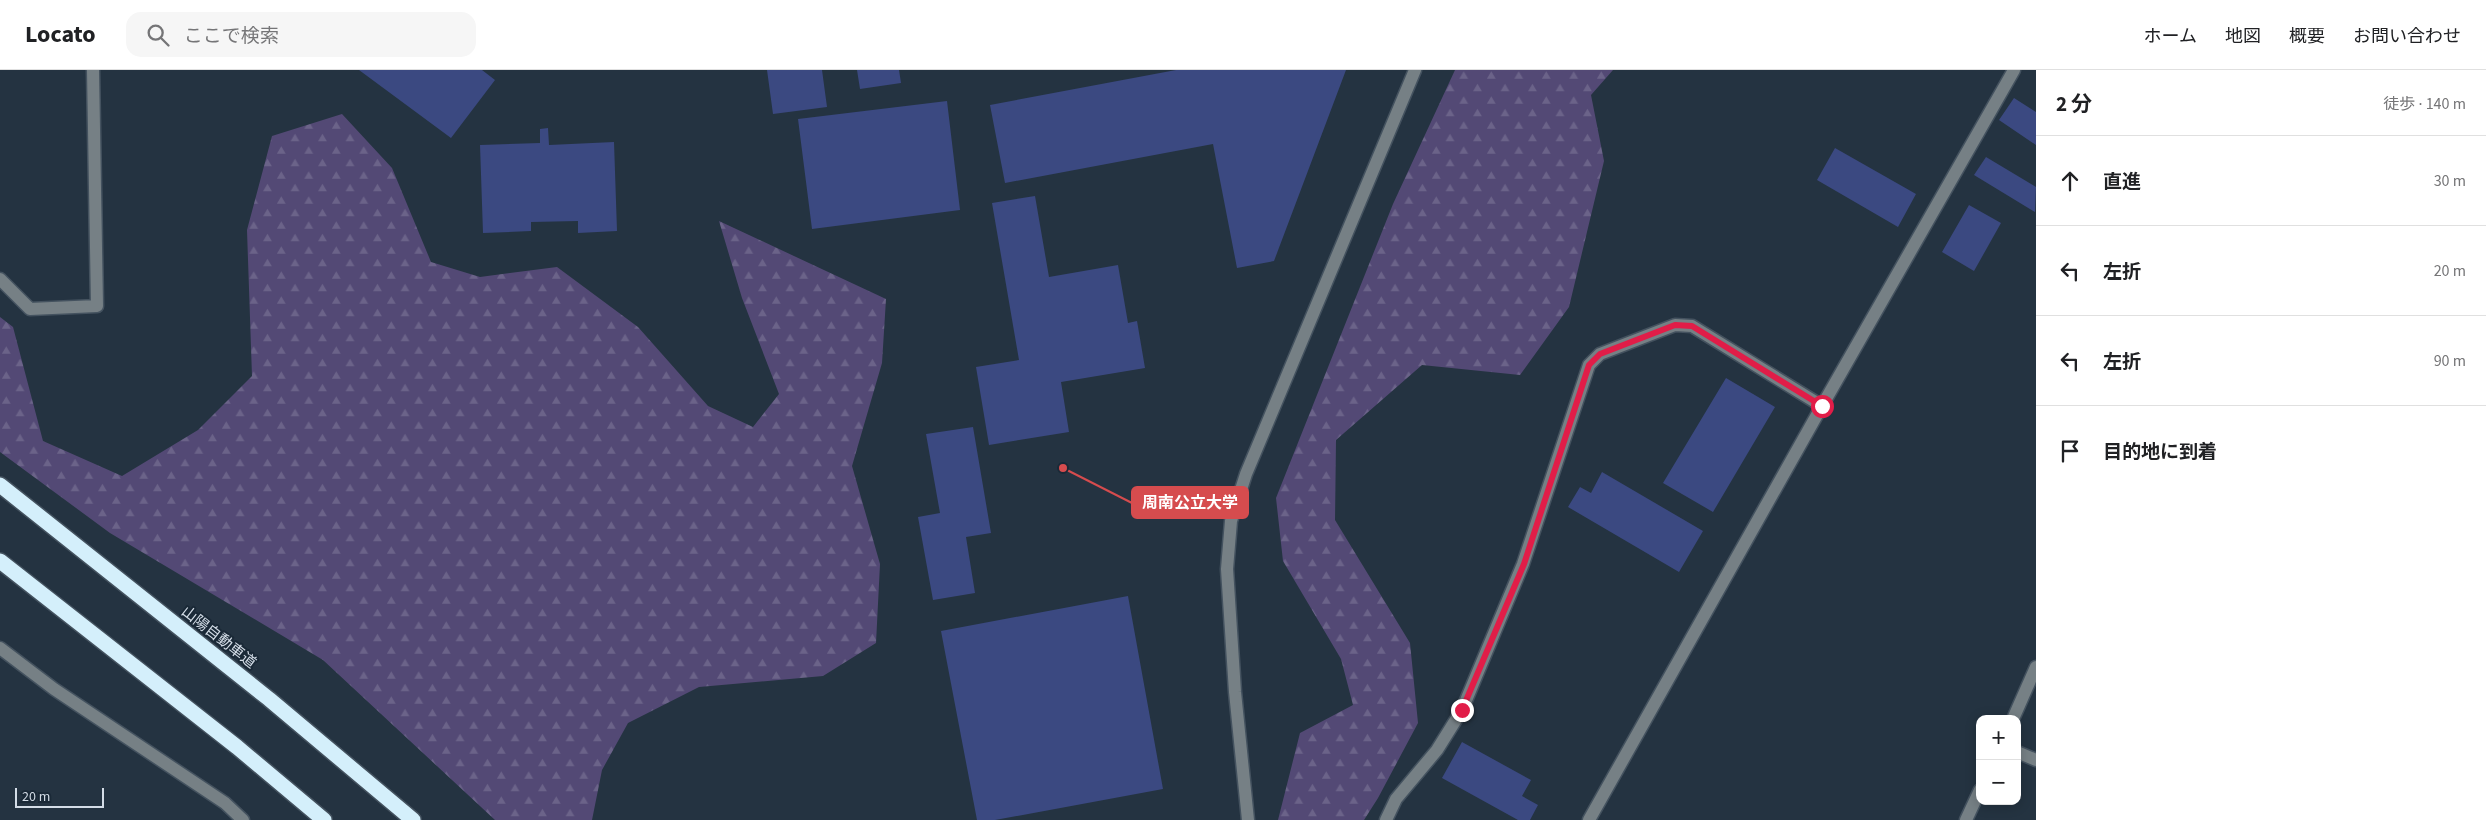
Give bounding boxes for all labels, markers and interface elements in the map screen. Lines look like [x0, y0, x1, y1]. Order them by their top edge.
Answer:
search box [126, 12, 476, 57]
text: Locato [25, 17, 96, 52]
icon: search [144, 21, 172, 49]
text: ここで検索 [184, 23, 279, 50]
text: ホーム [2144, 24, 2197, 49]
text: 地図 [2225, 24, 2261, 49]
text: 概要 [2289, 24, 2325, 49]
text: お問い合わせ [2353, 24, 2461, 49]
text: 2 分 [2056, 89, 2092, 119]
text: 徒歩 · 140 m [2383, 93, 2466, 115]
icon: ahead [2056, 167, 2084, 195]
text: 直進 [2103, 169, 2141, 196]
text: 30 m [2434, 170, 2466, 192]
icon: left [2056, 257, 2084, 285]
text: 左折 [2103, 259, 2141, 286]
text: 20 m [2434, 260, 2466, 282]
icon: left [2056, 347, 2084, 375]
text: 左折 [2103, 349, 2141, 376]
text: 90 m [2434, 350, 2466, 372]
route start [1811, 395, 1834, 418]
icon: arrive [2056, 437, 2084, 465]
text: 目的地に到着 [2103, 439, 2217, 466]
callout: 周南公立大学 [1132, 487, 1248, 518]
text: 周南公立大学 [1142, 492, 1238, 514]
street label: 山陽自動車道 [177, 601, 261, 673]
route end [1451, 699, 1474, 722]
map controls [1976, 715, 2021, 805]
button: + [1976, 715, 2021, 760]
button: − [1976, 760, 2021, 805]
scale bar [15, 785, 104, 808]
text: 20 m [22, 787, 50, 807]

